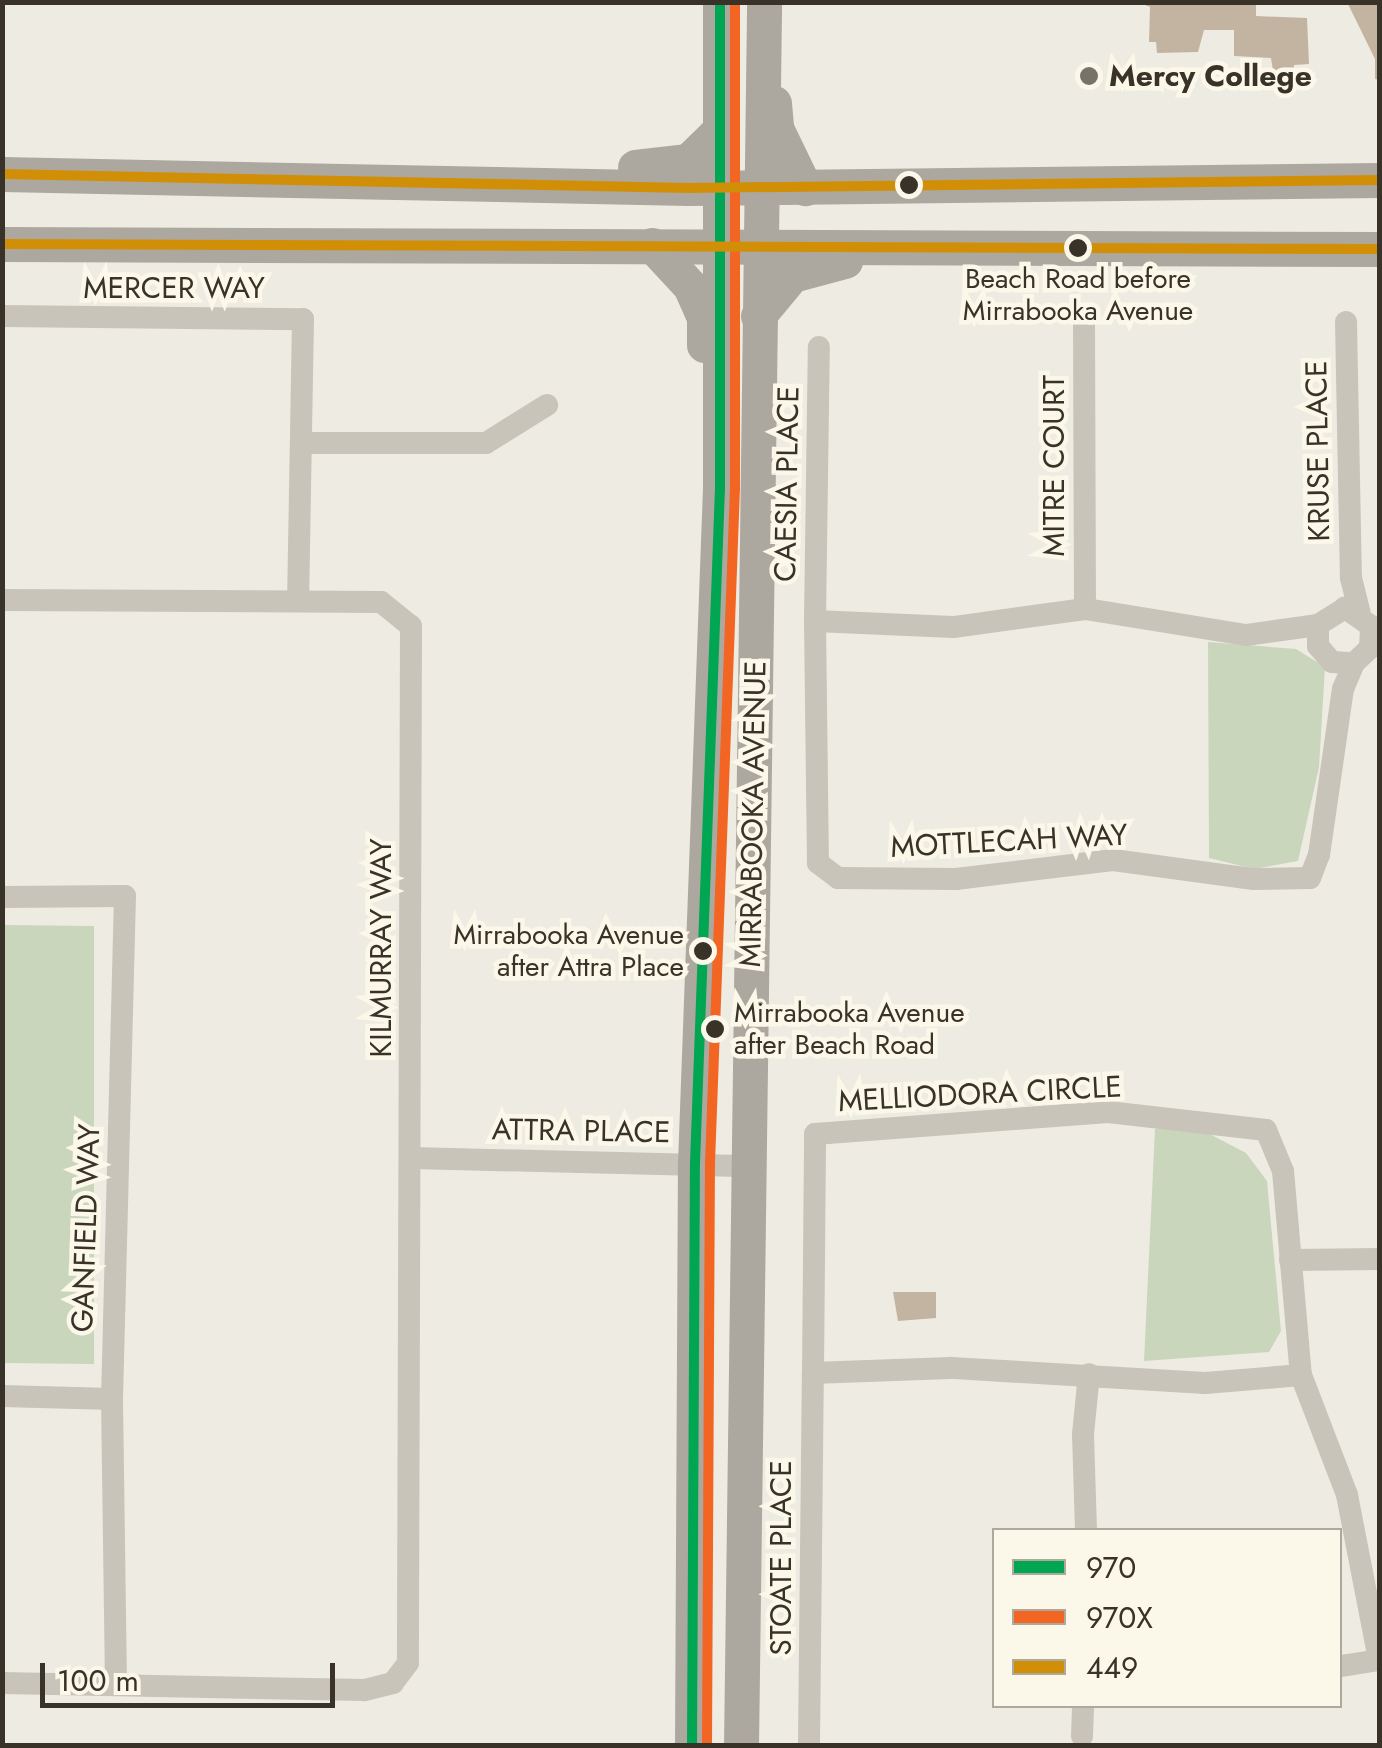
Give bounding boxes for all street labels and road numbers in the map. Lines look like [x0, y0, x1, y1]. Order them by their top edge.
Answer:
street label: MERCER WAY [83, 270, 265, 306]
street label: KRUSE PLACE [1298, 360, 1338, 542]
street label: MITRE COURT [1036, 375, 1072, 557]
street label: CAESIA PLACE [767, 386, 807, 582]
street label: MIRRABOOKA AVENUE [732, 660, 774, 968]
street label: MOTTLECAH WAY [889, 817, 1129, 865]
street label: KILMURRAY WAY [363, 838, 399, 1058]
street label: MELLIODORA CIRCLE [837, 1069, 1123, 1119]
street label: ATTRA PLACE [491, 1111, 671, 1151]
street label: GANFIELD WAY [64, 1123, 108, 1333]
street label: STOATE PLACE [763, 1460, 799, 1656]

